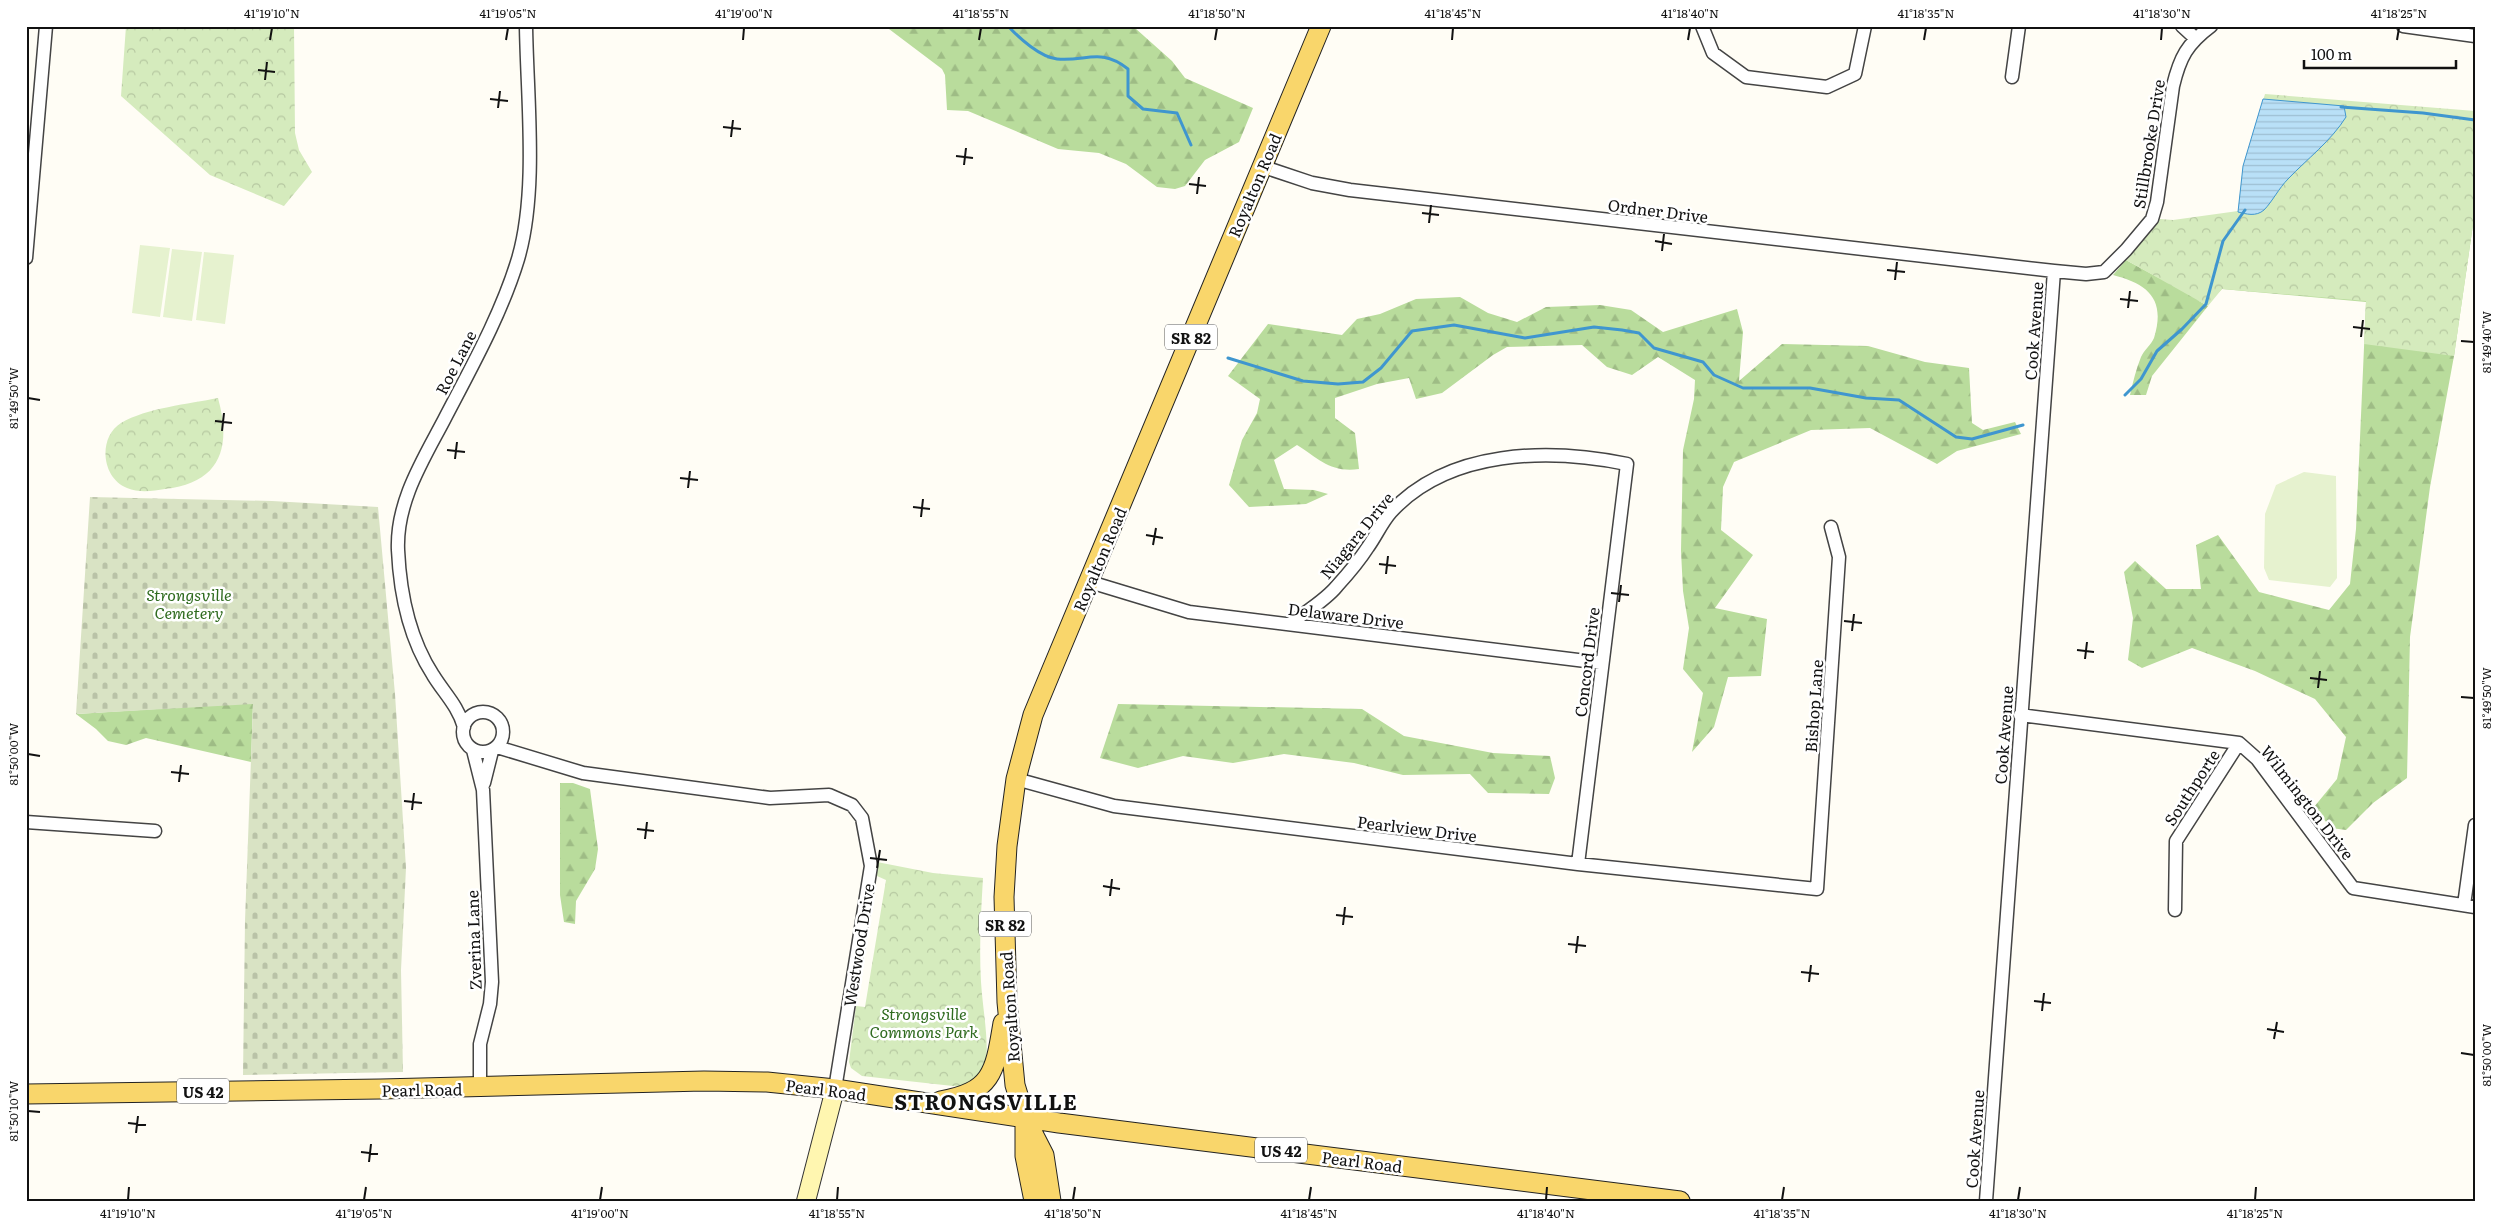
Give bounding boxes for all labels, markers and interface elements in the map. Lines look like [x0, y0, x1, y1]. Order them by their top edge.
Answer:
text: 41°19'10"N [244, 4, 300, 22]
text: 41°19'05"N [479, 4, 537, 22]
text: 41°19'00"N [715, 4, 773, 22]
text: 41°18'55"N [953, 4, 1009, 22]
text: 41°18'50"N [1188, 4, 1246, 22]
text: 41°18'45"N [1424, 4, 1482, 22]
text: 41°18'40"N [1661, 4, 1719, 22]
text: 41°18'35"N [1898, 4, 1954, 22]
text: 41°18'30"N [2133, 4, 2191, 22]
text: 41°18'25"N [2371, 4, 2427, 22]
scale bar [2304, 38, 2456, 70]
text: 100 m [2311, 42, 2352, 65]
street label: Stillbrooke Drive [2126, 78, 2170, 210]
street label: Royalton Road [1221, 129, 1287, 241]
street label: Ordner Drive [1607, 192, 1709, 228]
street label: Cook Avenue [2018, 281, 2048, 381]
text: 81°49'40"W [2477, 311, 2495, 373]
road number: SR 82 [1165, 324, 1217, 350]
street label: Roe Lane [429, 326, 481, 398]
text: 81°49'50"W [4, 367, 22, 429]
street label: Niagara Drive [1313, 486, 1399, 584]
street label: Royalton Road [1066, 503, 1132, 615]
park label: Strongsville Cemetery [146, 582, 232, 624]
street label: Delaware Drive [1287, 596, 1405, 634]
street label: Concord Drive [1567, 606, 1605, 718]
street label: Bishop Lane [1798, 659, 1828, 753]
text: 81°49'50"W [2477, 667, 2495, 729]
street label: Cook Avenue [1988, 685, 2018, 785]
text: 81°50'00"W [4, 723, 22, 785]
street label: Wilmington Drive [2256, 740, 2360, 864]
street label: Southporte [2157, 744, 2225, 830]
street label: Pearlview Drive [1356, 809, 1478, 847]
street label: Westwood Drive [836, 882, 880, 1008]
street label: Zverina Lane [459, 890, 487, 990]
road number: SR 82 [979, 912, 1031, 936]
street label: Royalton Road [993, 950, 1025, 1063]
park label: Strongsville Commons Park [870, 1001, 979, 1043]
text: 81°50'00"W [2477, 1024, 2495, 1086]
street label: Pearl Road [784, 1072, 868, 1106]
street label: Pearl Road [381, 1076, 463, 1102]
road number: US 42 [177, 1078, 229, 1104]
text: 81°50'10"W [4, 1081, 22, 1141]
district label: STRONGSVILLE [894, 1085, 1078, 1116]
street label: Cook Avenue [1959, 1089, 1989, 1189]
road number: US 42 [1255, 1138, 1307, 1162]
street label: Pearl Road [1320, 1144, 1404, 1178]
text: 41°19'10"N [100, 1204, 156, 1222]
text: 41°19'05"N [335, 1204, 393, 1222]
text: 41°19'00"N [571, 1204, 629, 1222]
text: 41°18'55"N [809, 1204, 865, 1222]
text: 41°18'50"N [1044, 1204, 1102, 1222]
text: 41°18'45"N [1280, 1204, 1338, 1222]
text: 41°18'40"N [1517, 1204, 1575, 1222]
text: 41°18'35"N [1754, 1204, 1810, 1222]
text: 41°18'30"N [1989, 1204, 2047, 1222]
text: 41°18'25"N [2227, 1204, 2283, 1222]

